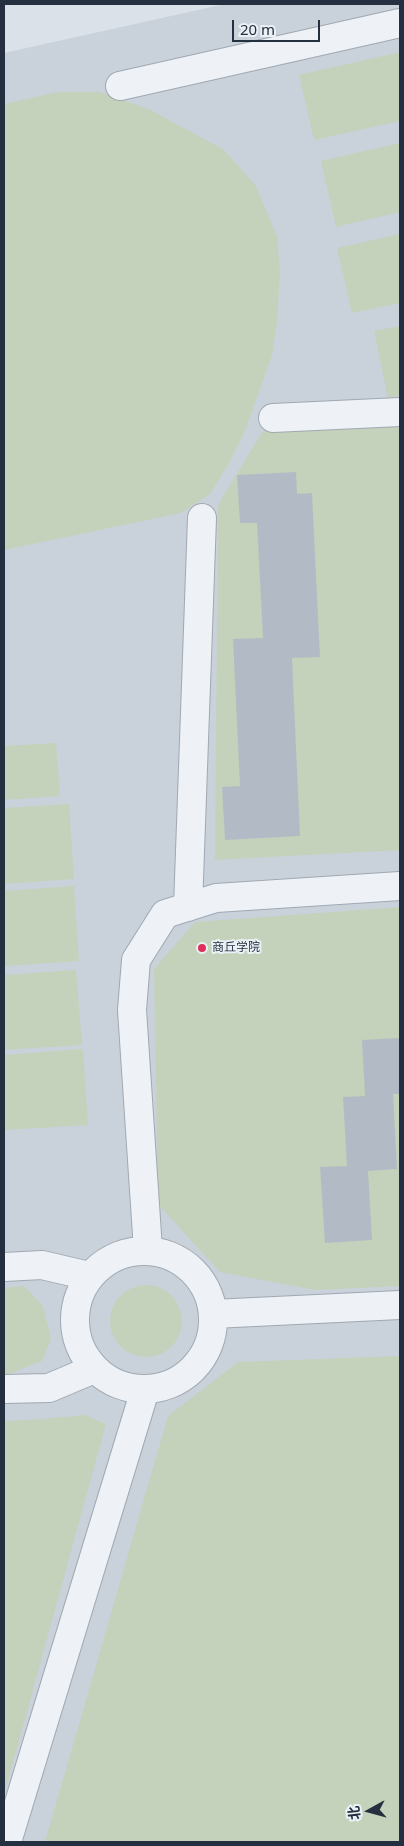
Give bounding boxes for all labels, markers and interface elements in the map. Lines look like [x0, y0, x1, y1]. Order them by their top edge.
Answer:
scale bar [234, 10, 322, 42]
text: 20 m [240, 19, 275, 39]
place label: 商丘学院 [212, 941, 260, 955]
marker: 商丘学院 [196, 942, 208, 954]
north arrow [344, 1786, 394, 1836]
text: 北 [343, 1805, 364, 1821]

